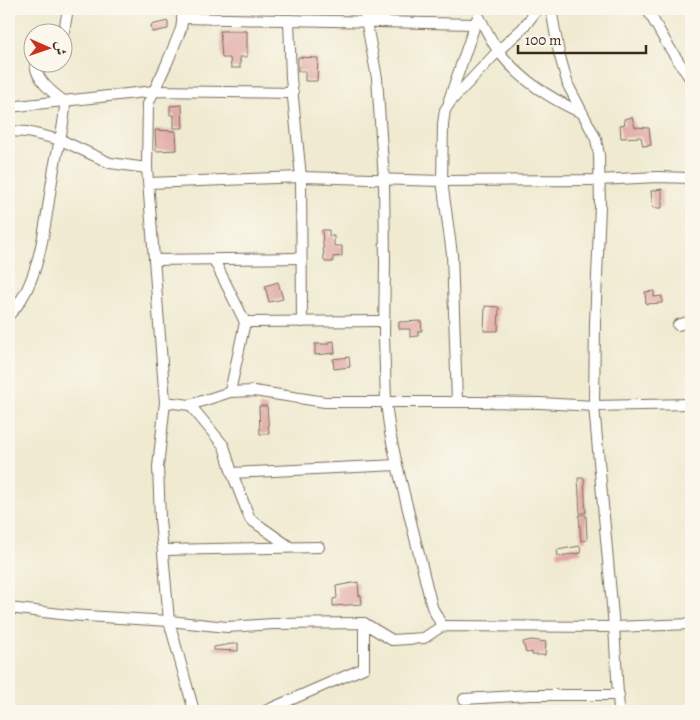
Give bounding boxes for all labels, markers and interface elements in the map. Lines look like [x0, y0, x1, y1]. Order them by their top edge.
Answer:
north arrow [22, 22, 72, 72]
scale bar [518, 22, 645, 54]
text: 100 m [525, 30, 562, 50]
text: ش [51, 41, 70, 56]

